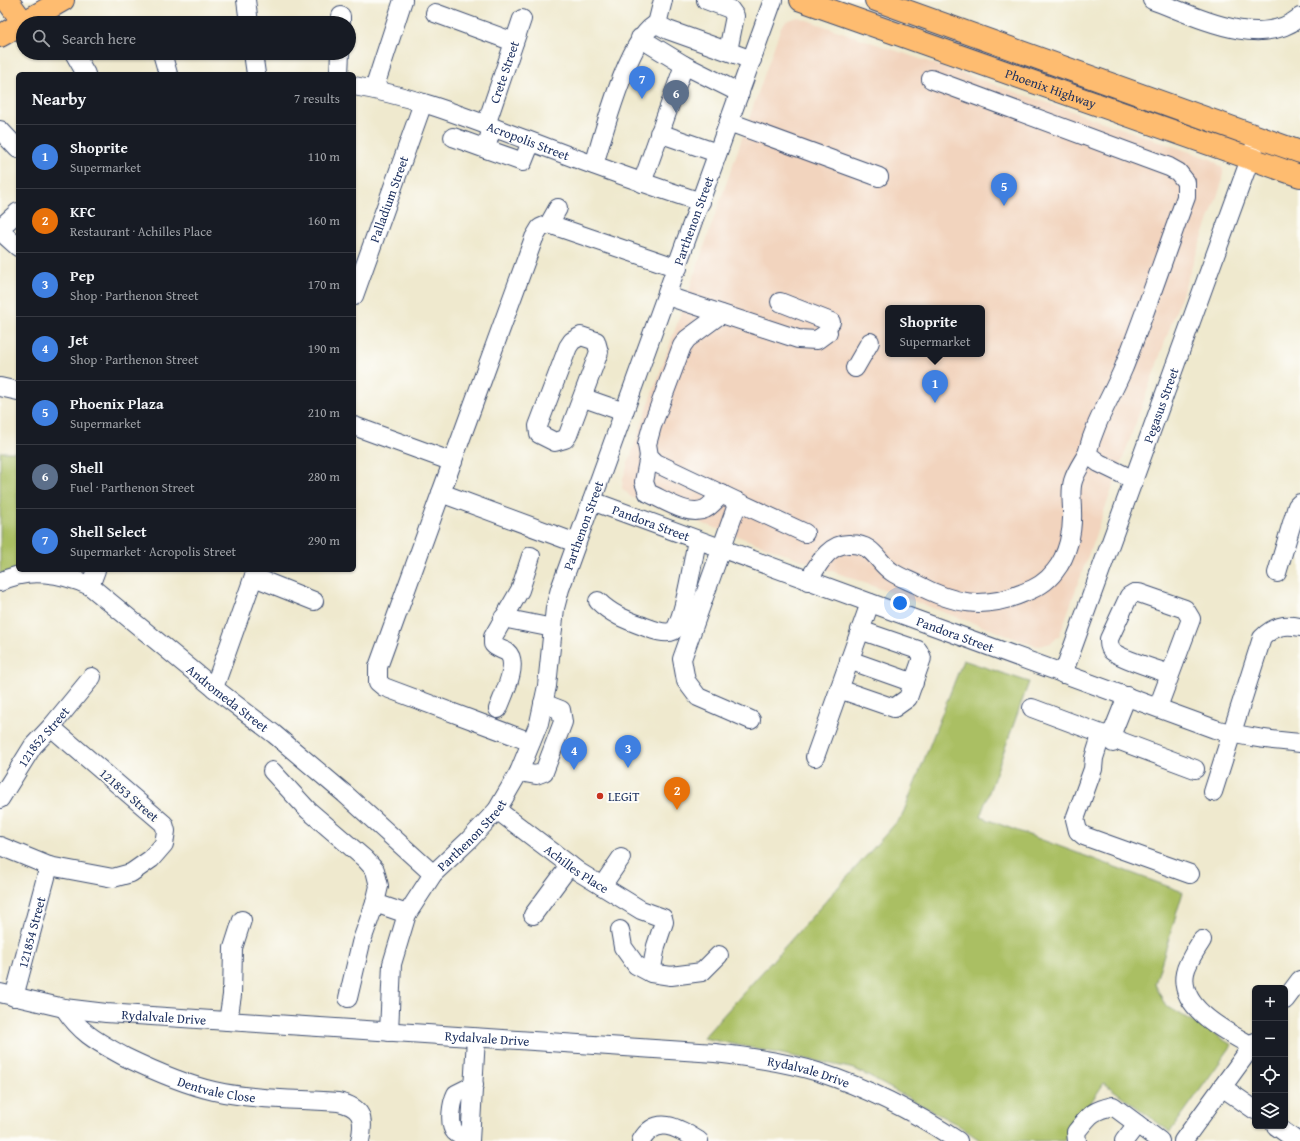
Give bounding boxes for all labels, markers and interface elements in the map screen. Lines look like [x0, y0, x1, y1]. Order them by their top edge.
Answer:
search box [16, 16, 356, 60]
icon: search [30, 27, 52, 49]
text: Search here [62, 28, 136, 49]
street label: Crete Street [485, 38, 524, 106]
street label: Phoenix Highway [1003, 63, 1099, 113]
pin: 7 [629, 66, 655, 99]
pin: 6 [663, 80, 689, 113]
text: Nearby [32, 86, 86, 111]
text: 7 results [294, 89, 340, 108]
street label: Acropolis Street [484, 116, 573, 165]
text: Shoprite [70, 137, 128, 158]
text: 1 [42, 147, 48, 166]
text: 110 m [308, 147, 340, 166]
street label: Palladium Street [364, 153, 413, 245]
text: Supermarket [70, 158, 141, 177]
street label: Parthenon Street [668, 173, 718, 268]
pin: 5 [991, 173, 1017, 206]
text: KFC [70, 201, 96, 222]
text: 2 [42, 211, 48, 230]
text: 160 m [308, 211, 340, 230]
text: Restaurant · Achilles Place [70, 222, 212, 241]
text: Pep [70, 265, 95, 286]
text: 3 [42, 275, 48, 294]
text: 170 m [308, 275, 340, 294]
text: Shop · Parthenon Street [70, 286, 199, 305]
popup [885, 305, 985, 357]
text: Shoprite [899, 311, 957, 332]
text: Jet [70, 329, 88, 350]
text: Supermarket [899, 332, 971, 351]
text: 4 [42, 339, 48, 358]
text: 190 m [308, 339, 340, 358]
text: Shop · Parthenon Street [70, 350, 199, 369]
street label: Pegasus Street [1138, 364, 1183, 446]
pin: 1 [922, 370, 948, 403]
text: Phoenix Plaza [70, 393, 164, 414]
text: 5 [42, 403, 48, 422]
text: 210 m [308, 403, 340, 422]
text: Supermarket [70, 414, 141, 433]
text: Shell [70, 457, 103, 478]
text: 6 [42, 467, 48, 486]
text: 280 m [308, 467, 340, 486]
text: Fuel · Parthenon Street [70, 478, 194, 497]
street label: Parthenon Street [558, 478, 608, 573]
street label: Pandora Street [610, 500, 693, 546]
text: Shell Select [70, 521, 147, 542]
text: 7 [42, 531, 48, 550]
text: 290 m [308, 531, 340, 550]
text: Supermarket · Acropolis Street [70, 542, 236, 561]
your location [890, 593, 910, 613]
street label: Pandora Street [914, 611, 997, 657]
street label: Andromeda Street [183, 660, 273, 737]
street label: 121852 Street [13, 702, 74, 771]
pin: 3 [615, 735, 641, 768]
pin: 4 [561, 737, 587, 770]
street label: 121853 Street [95, 764, 163, 826]
pin: 2 [664, 777, 690, 810]
place label: LEGiT [608, 787, 640, 806]
marker: LEGiT [595, 791, 605, 801]
street label: Parthenon Street [432, 795, 511, 875]
street label: Achilles Place [540, 840, 613, 898]
street label: 121854 Street [13, 894, 50, 970]
map controls [1252, 985, 1288, 1129]
button: + [1252, 985, 1288, 1021]
street label: Rydalvale Drive [121, 1005, 207, 1029]
button: − [1252, 1021, 1288, 1057]
street label: Rydalvale Drive [444, 1026, 530, 1050]
street label: Rydalvale Drive [766, 1051, 853, 1092]
button: locate [1252, 1057, 1288, 1093]
street label: Dentvale Close [175, 1071, 256, 1107]
button: layers [1252, 1093, 1288, 1129]

